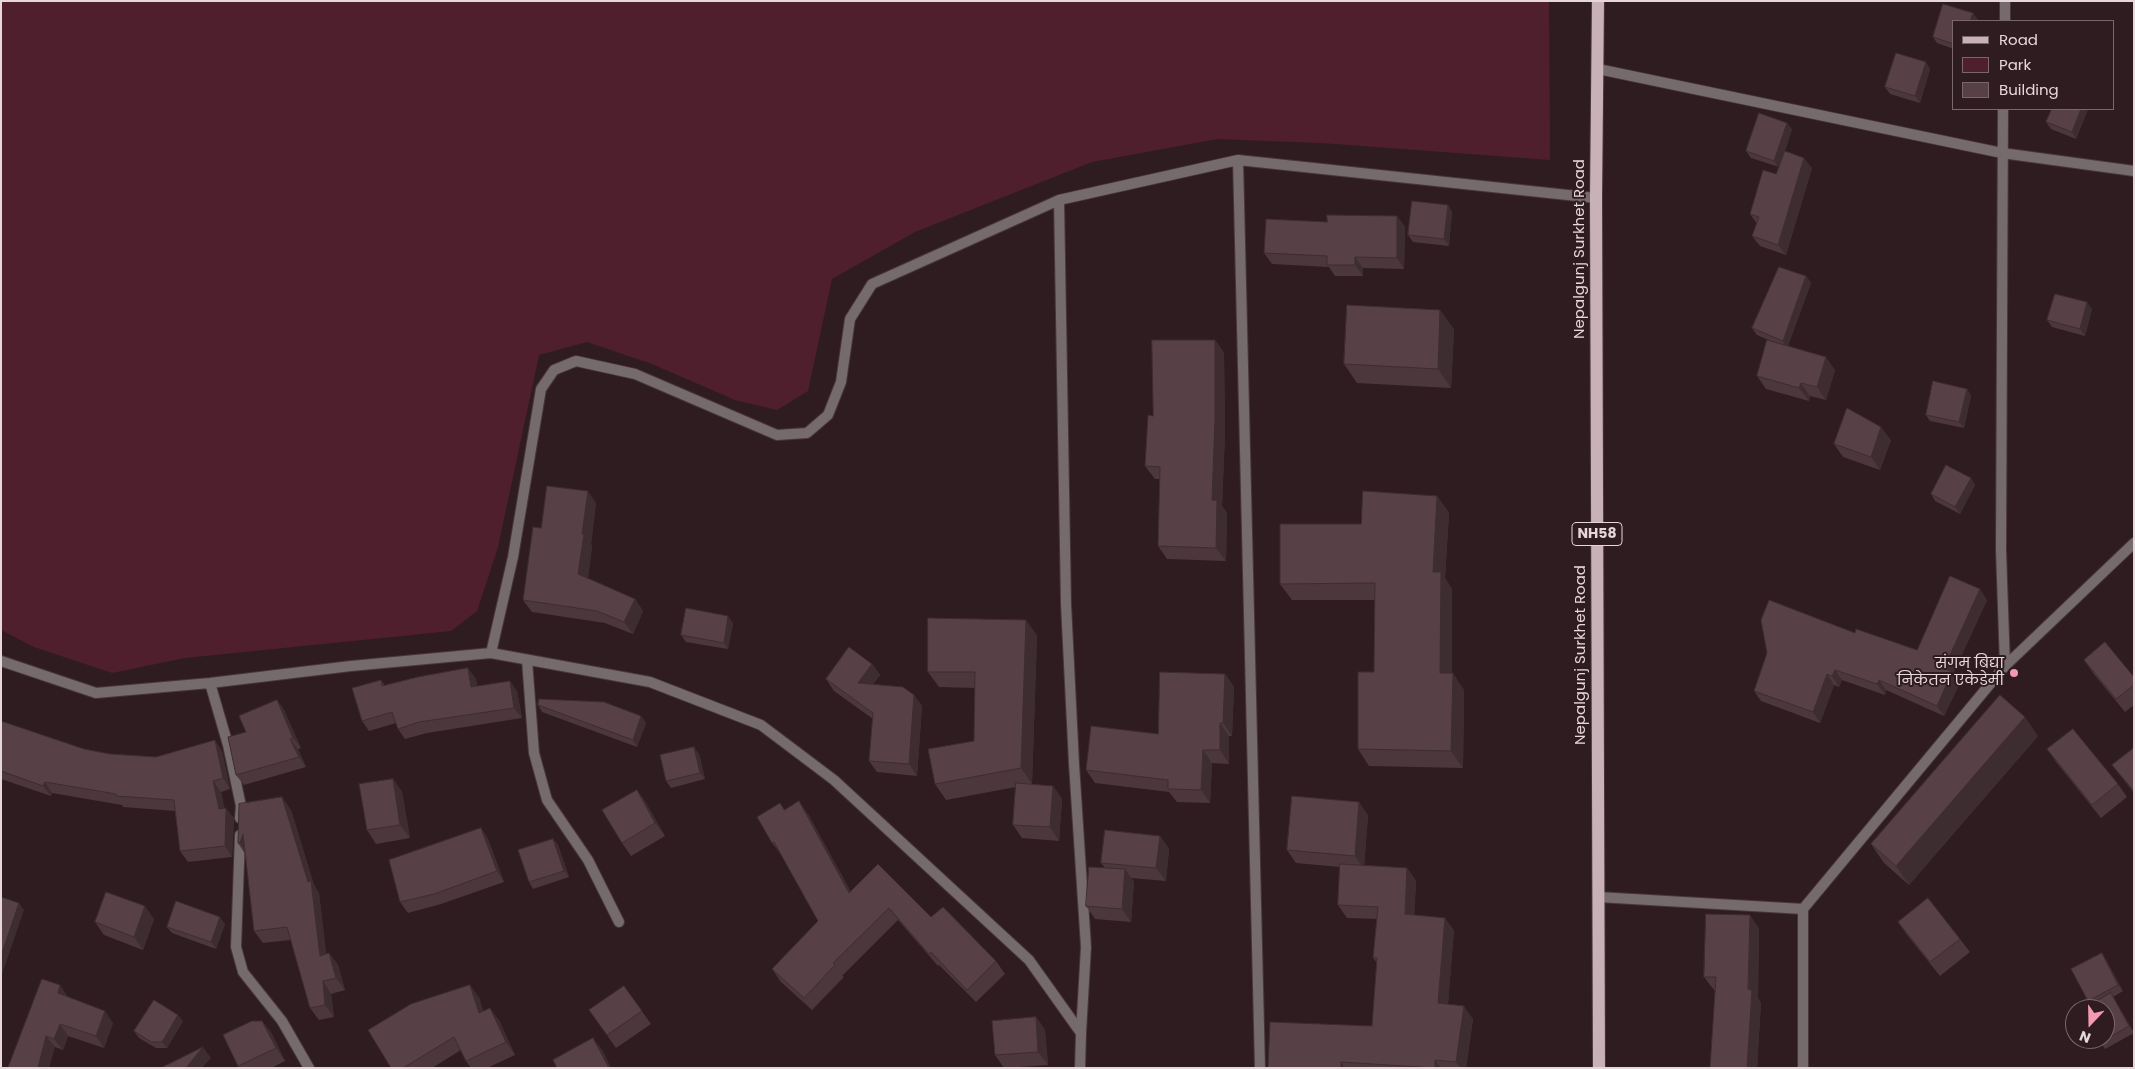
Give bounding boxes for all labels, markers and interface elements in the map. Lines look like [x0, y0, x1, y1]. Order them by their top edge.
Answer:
legend [1952, 20, 2115, 110]
text: Road [1999, 29, 2038, 50]
text: Park [1999, 54, 2031, 75]
text: Building [1999, 79, 2059, 100]
street label: Nepalgunj Surkhet Road [1571, 159, 1589, 339]
road number: NH58 [1572, 522, 1622, 546]
street label: Nepalgunj Surkhet Road [1572, 565, 1590, 745]
place label: संगम बिद्या निकेतन एकेडेमी [1897, 655, 2004, 690]
marker: संगम बिद्या निकेतन एकेडेमी [2008, 667, 2020, 679]
north arrow [2065, 999, 2115, 1049]
text: N [2076, 1026, 2093, 1048]

